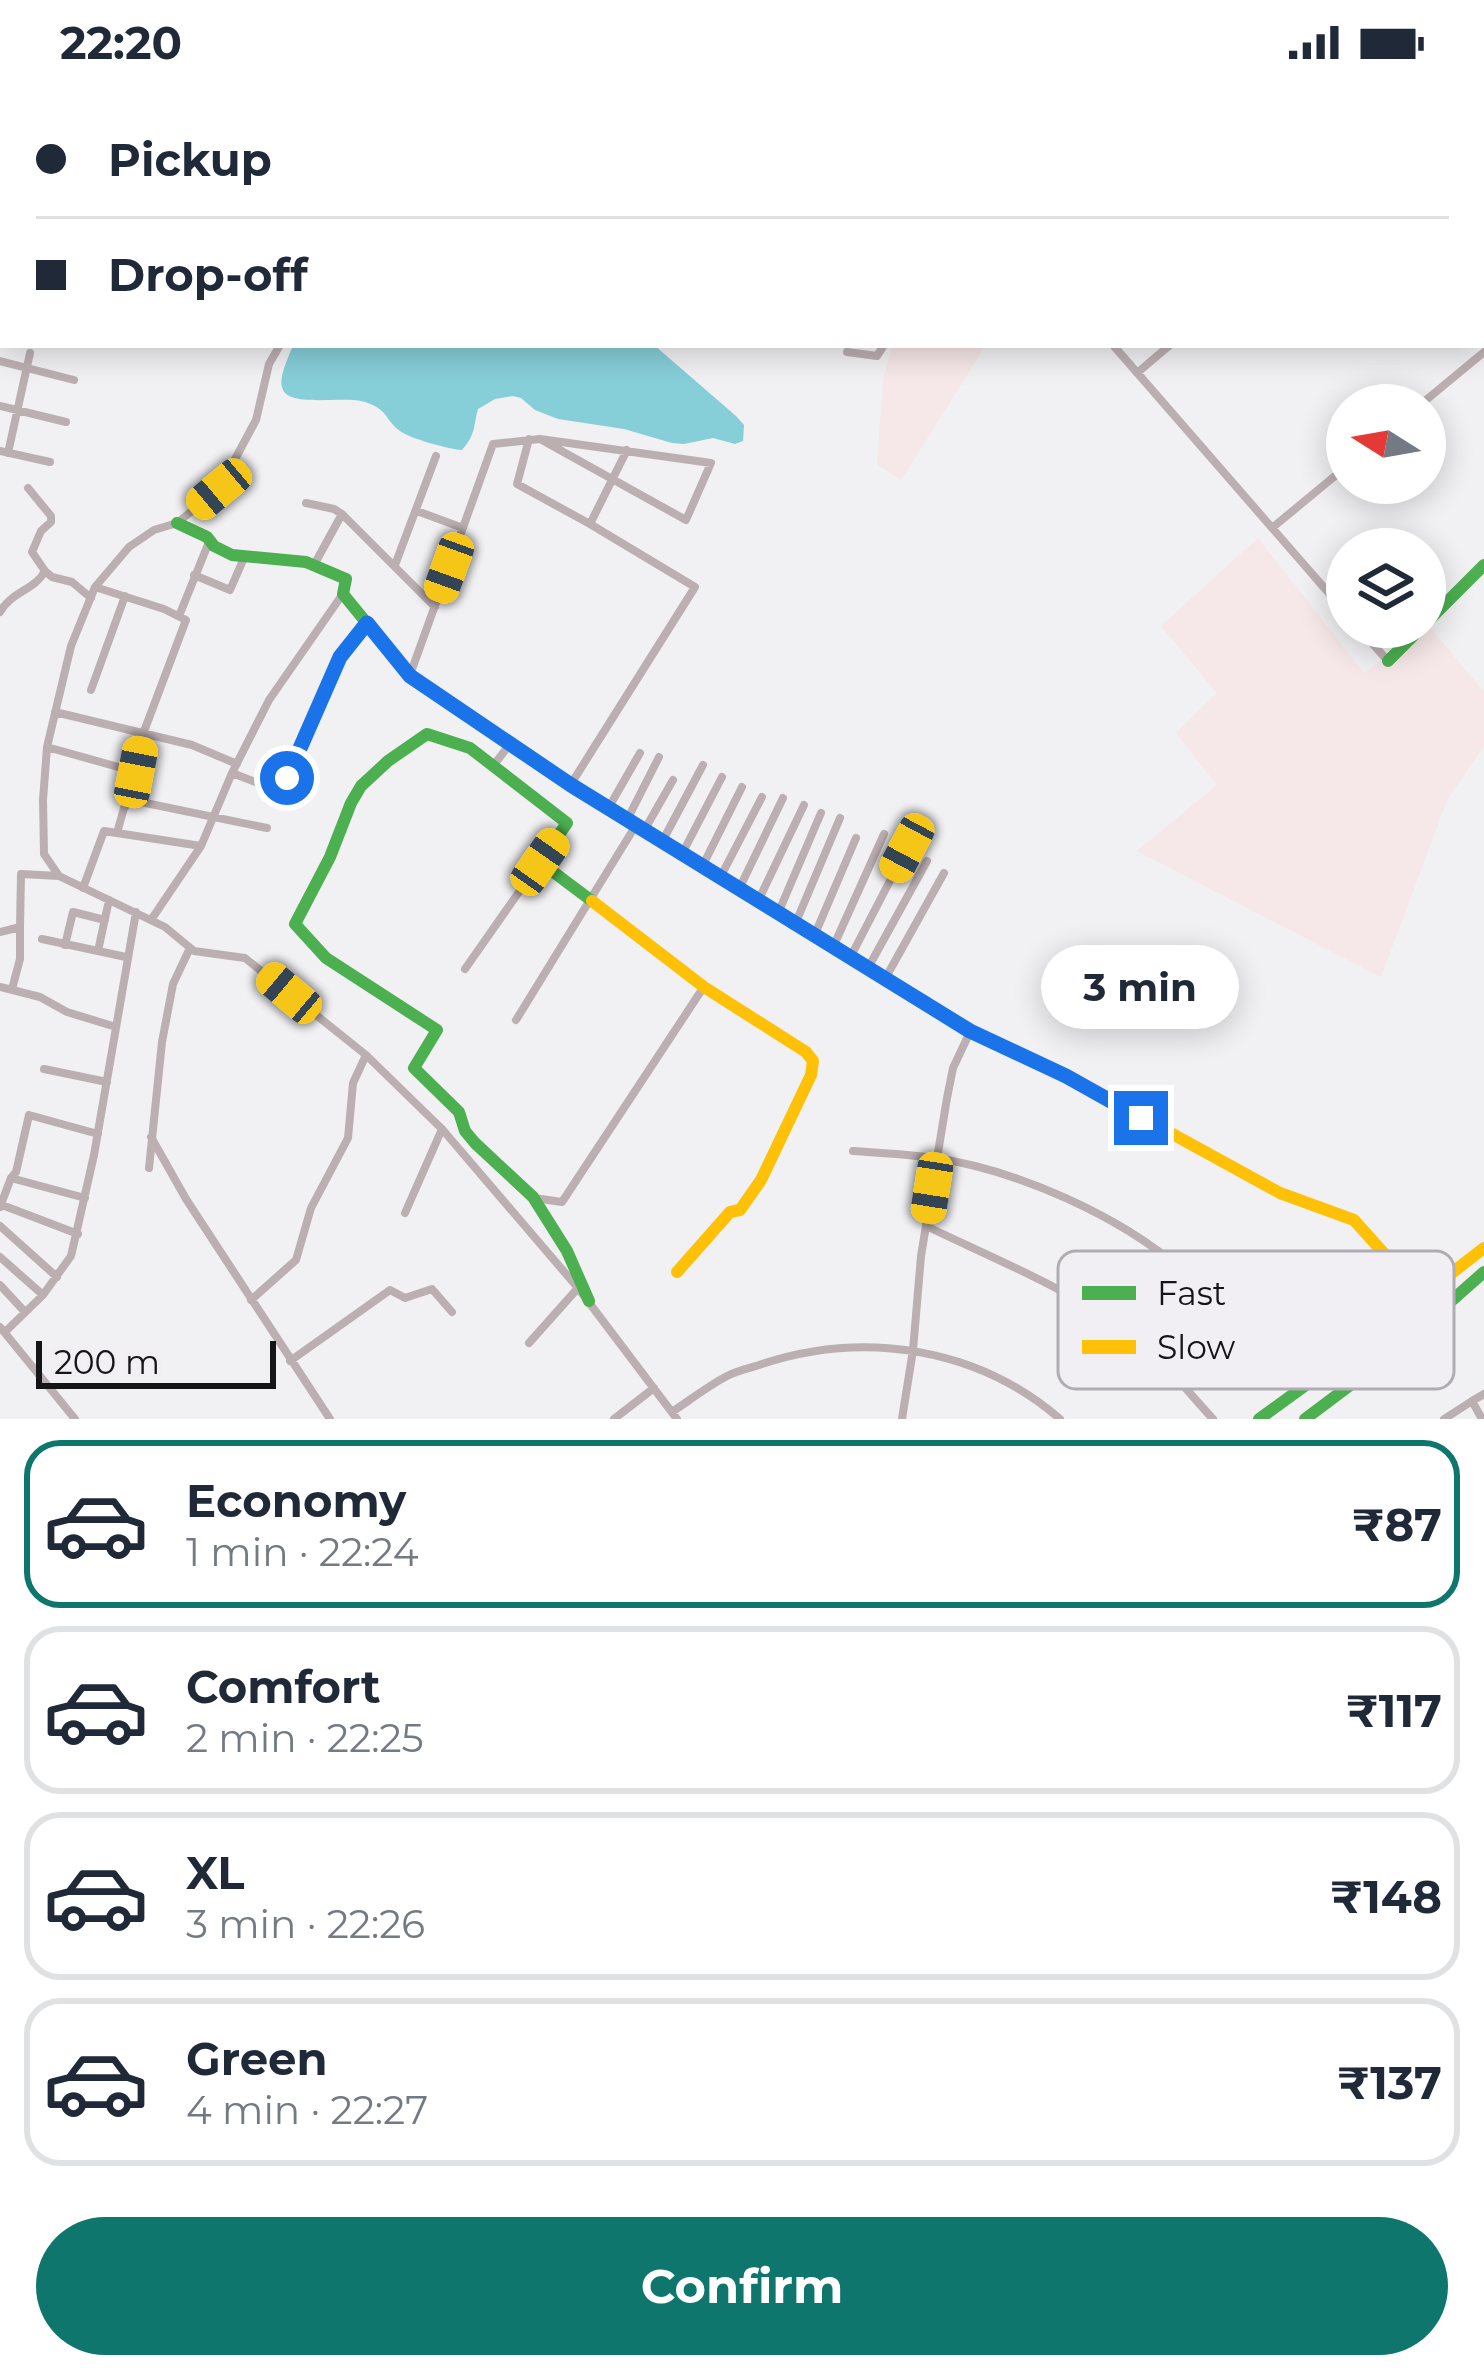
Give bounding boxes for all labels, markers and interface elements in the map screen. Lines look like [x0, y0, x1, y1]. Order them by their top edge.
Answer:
text: 22:20 [60, 15, 182, 70]
text: Pickup [108, 132, 272, 187]
text: Drop-off [108, 247, 308, 302]
north arrow [1326, 384, 1446, 504]
map controls [1326, 384, 1446, 648]
car [180, 452, 258, 526]
car [420, 528, 478, 608]
button: layers [1326, 528, 1446, 648]
car [111, 733, 161, 811]
route start [260, 751, 314, 805]
car [874, 808, 940, 888]
car [505, 822, 575, 902]
callout: 3 min [1042, 944, 1240, 1028]
car [250, 956, 328, 1030]
text: 3 min [1083, 963, 1197, 1011]
route end [1114, 1091, 1168, 1145]
car [909, 1150, 955, 1226]
legend [1058, 1251, 1454, 1389]
text: Fast [1157, 1273, 1226, 1313]
text: Slow [1157, 1327, 1235, 1367]
scale bar [36, 1335, 276, 1388]
text: 200 m [54, 1342, 160, 1382]
icon: car [42, 1470, 150, 1578]
text: Economy [186, 1473, 406, 1528]
text: ₹87 [1352, 1497, 1442, 1552]
text: 1 min · 22:24 [186, 1528, 418, 1576]
icon: car [42, 1656, 150, 1764]
text: Comfort [186, 1659, 381, 1714]
text: ₹117 [1346, 1683, 1442, 1738]
text: 2 min · 22:25 [186, 1714, 424, 1762]
icon: car [42, 1842, 150, 1950]
text: XL [186, 1845, 244, 1900]
text: ₹148 [1330, 1869, 1442, 1924]
text: 3 min · 22:26 [186, 1900, 425, 1948]
icon: car [42, 2028, 150, 2136]
text: Green [186, 2031, 328, 2086]
text: ₹137 [1337, 2055, 1442, 2110]
text: 4 min · 22:27 [186, 2086, 428, 2134]
button: Confirm [36, 2217, 1448, 2355]

